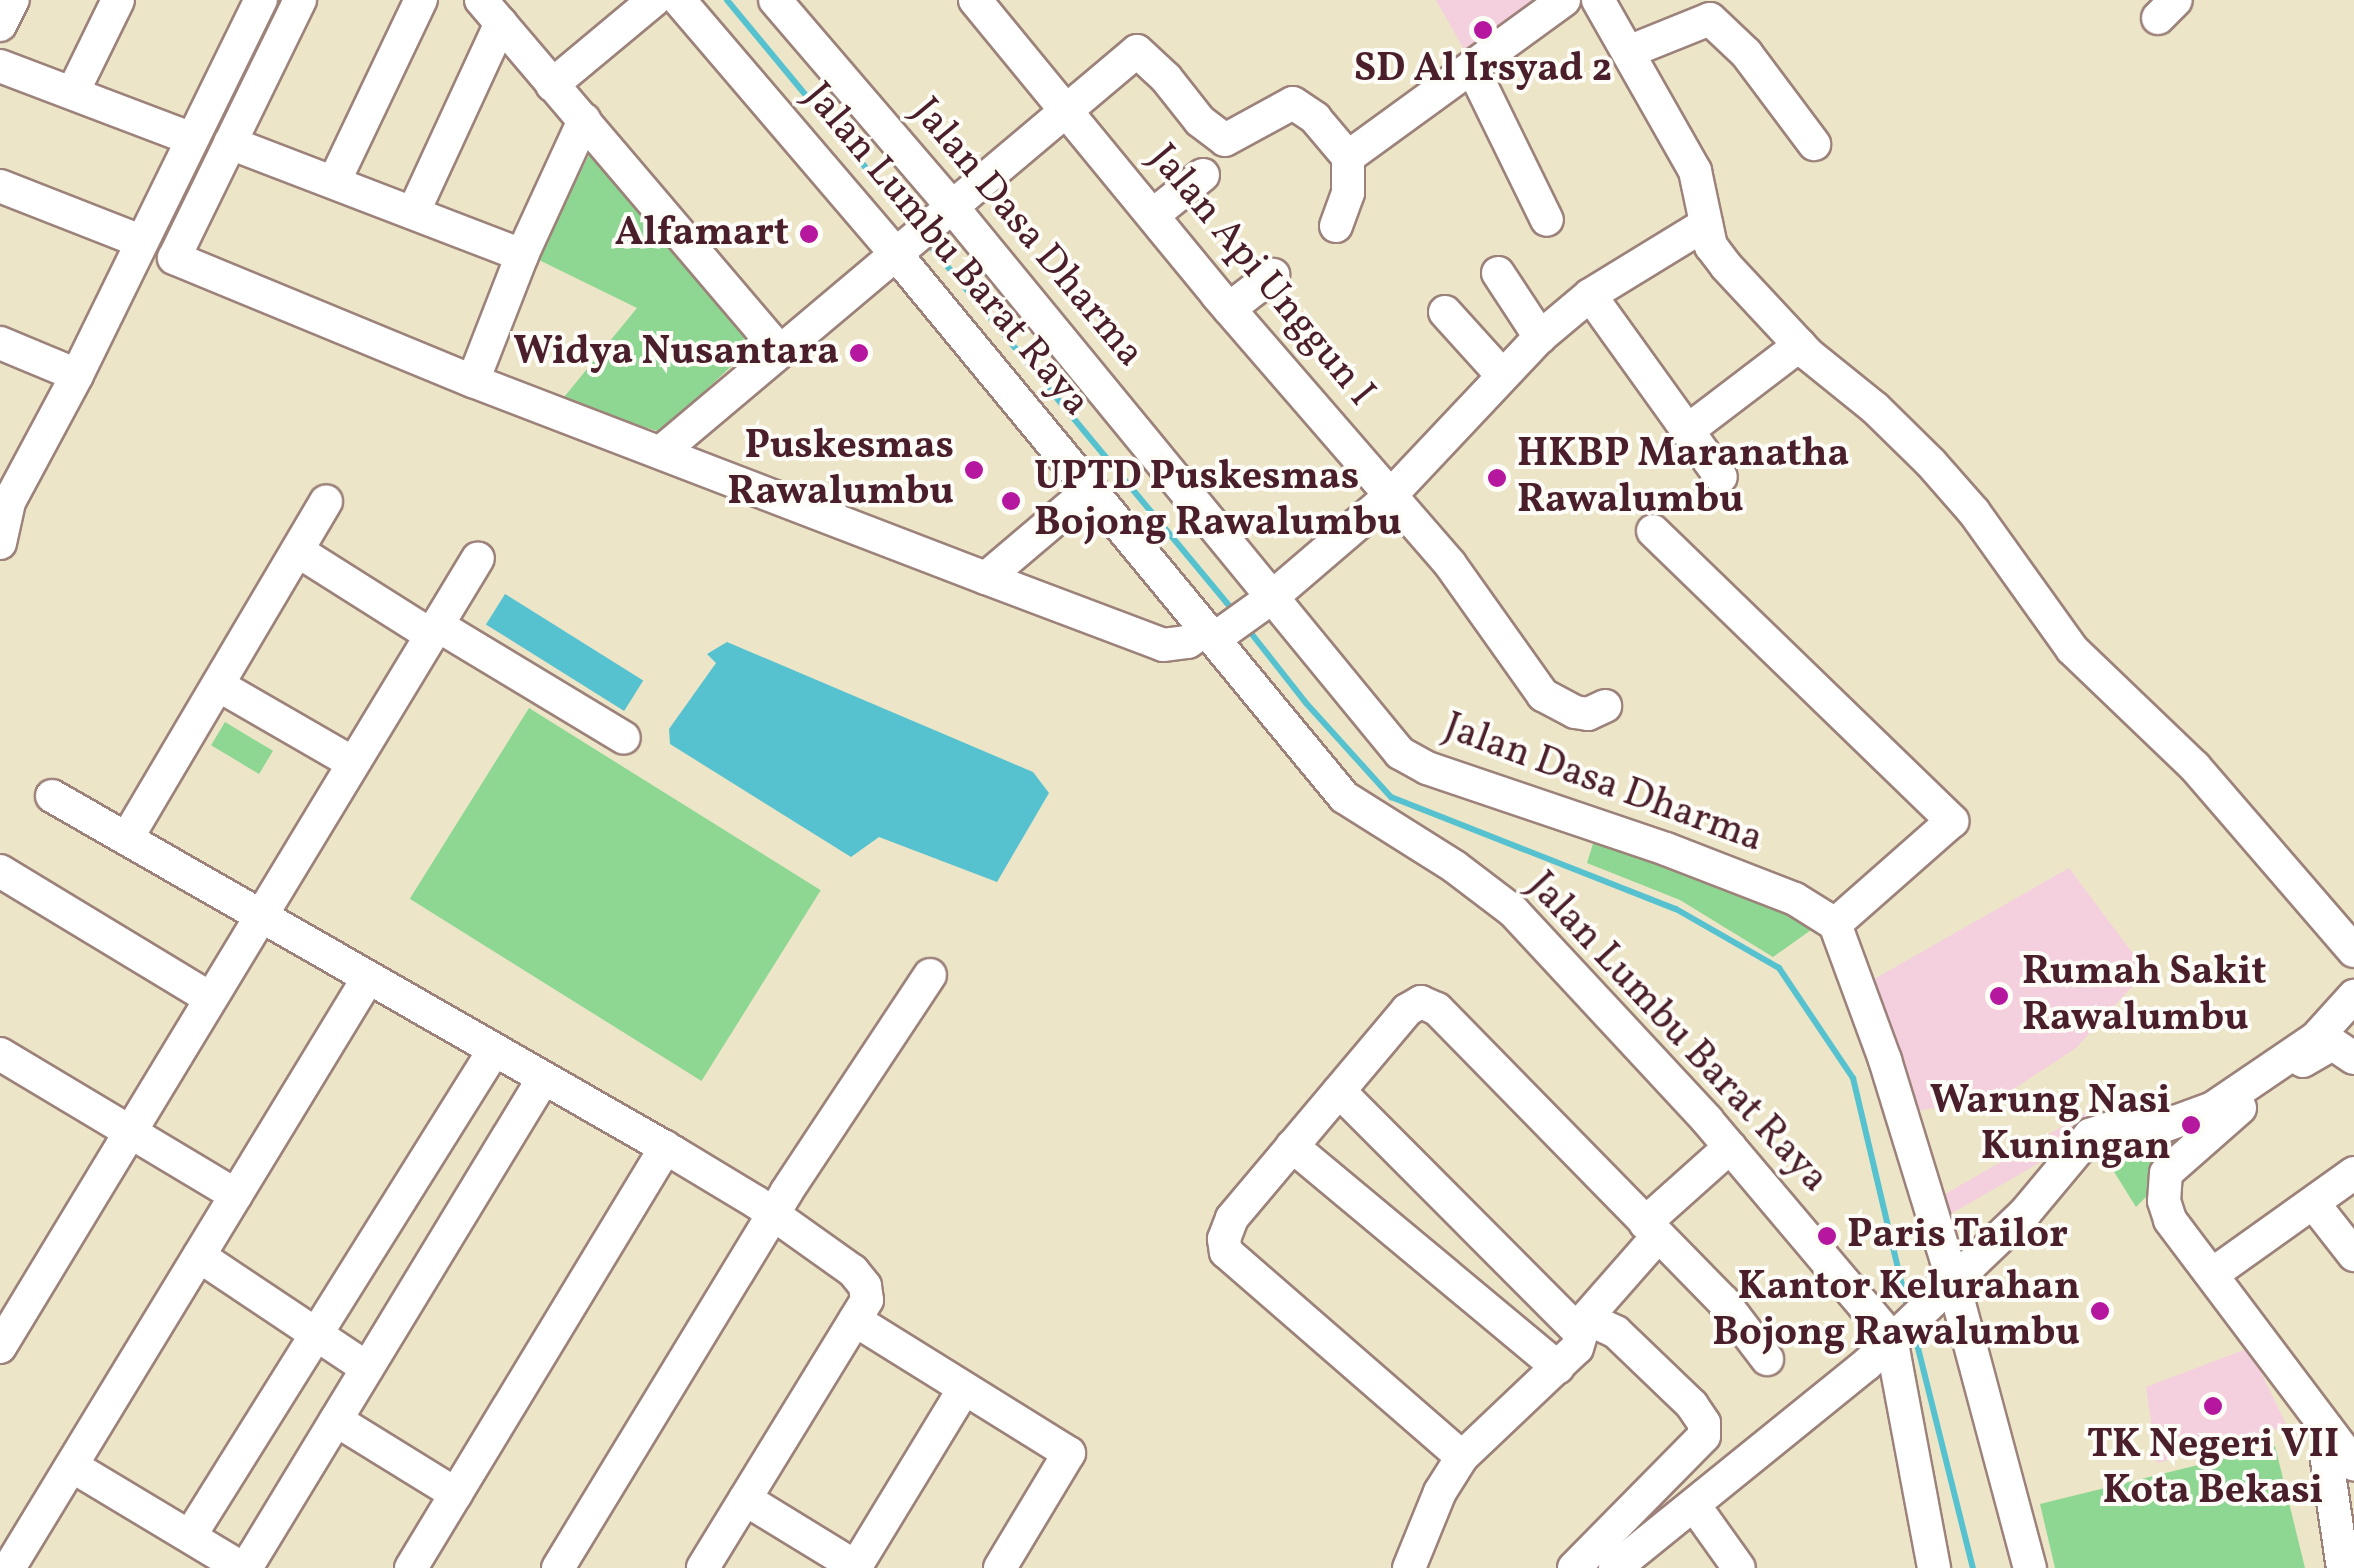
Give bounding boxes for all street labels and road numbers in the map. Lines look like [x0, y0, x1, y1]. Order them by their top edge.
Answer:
street label: Jalan Lumbu Barat Raya [793, 74, 1099, 426]
street label: Jalan Dasa Dharma [901, 89, 1153, 377]
street label: Jalan Api Unggun I [1138, 135, 1384, 417]
street label: Jalan Dasa Dharma [1437, 704, 1769, 864]
street label: Jalan Lumbu Barat Raya [1516, 863, 1838, 1203]

